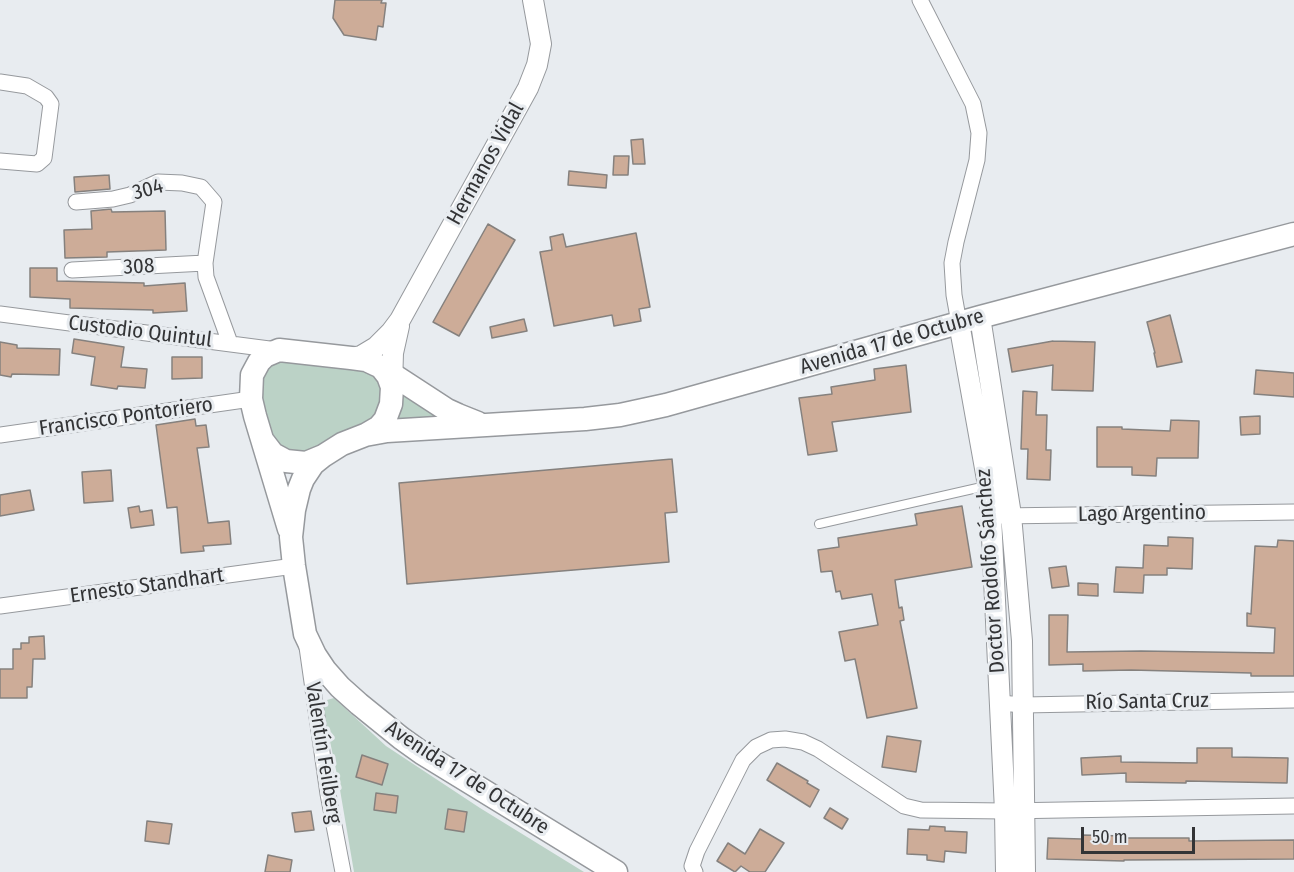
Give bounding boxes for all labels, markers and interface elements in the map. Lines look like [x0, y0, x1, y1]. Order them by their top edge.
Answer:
street label: Hermanos Vidal [442, 99, 530, 229]
street label: 304 [130, 174, 166, 206]
street label: 308 [123, 254, 155, 280]
street label: Avenida 17 de Octubre [797, 304, 987, 380]
street label: Custodio Quintul [67, 311, 213, 353]
street label: Francisco Pontoriero [38, 392, 214, 442]
street label: Doctor Rodolfo Sánchez [971, 468, 1011, 674]
street label: Lago Argentino [1078, 500, 1206, 528]
street label: Ernesto Standhart [68, 563, 226, 609]
street label: Valentín Feilberg [299, 680, 347, 826]
street label: Río Santa Cruz [1085, 688, 1209, 716]
street label: Avenida 17 de Octubre [380, 716, 554, 840]
scale bar [1084, 815, 1198, 853]
text: 50 m [1092, 826, 1128, 848]

